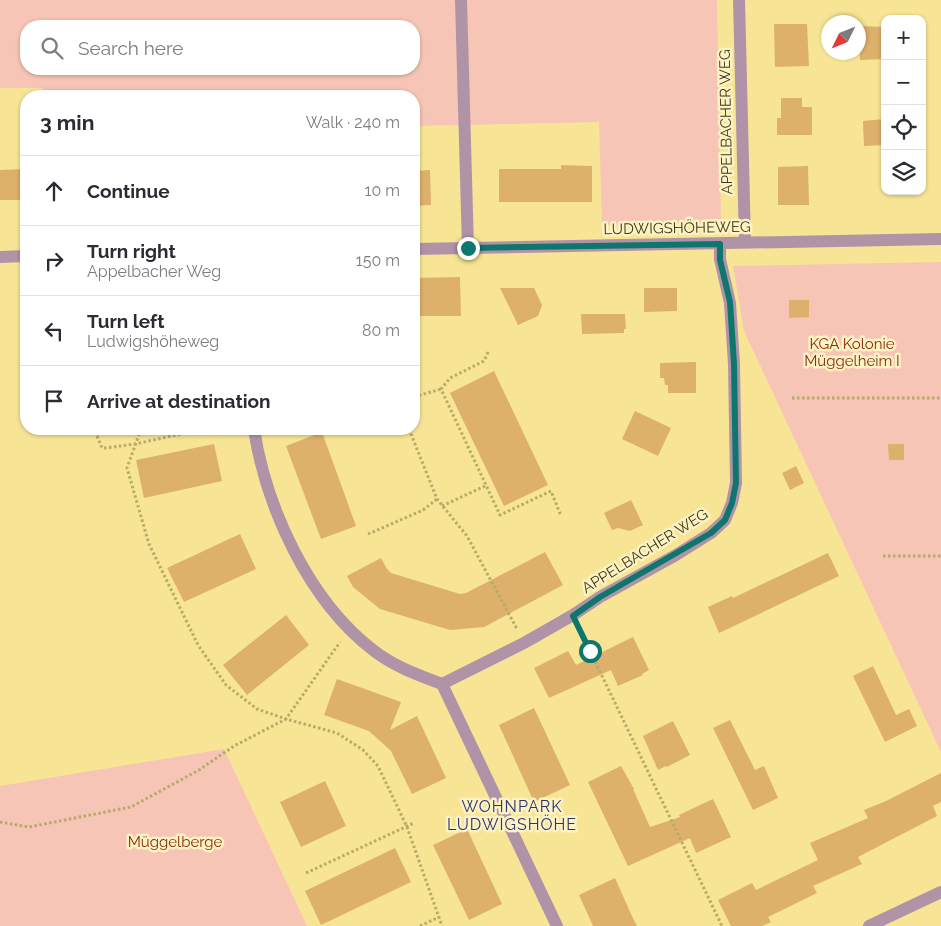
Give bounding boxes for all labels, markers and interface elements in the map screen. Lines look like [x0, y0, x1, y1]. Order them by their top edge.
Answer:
north arrow [821, 15, 866, 60]
map controls [881, 15, 926, 195]
button: + [881, 15, 926, 60]
search box [20, 20, 420, 75]
icon: search [38, 34, 66, 62]
text: Search here [78, 37, 184, 59]
street label: APPELBACHER WEG [716, 49, 736, 195]
button: − [881, 60, 926, 105]
button: locate [881, 105, 926, 150]
text: 3 min [40, 110, 94, 135]
text: Walk · 240 m [306, 113, 400, 132]
button: layers [881, 150, 926, 195]
icon: ahead [40, 177, 68, 205]
text: Continue [87, 180, 170, 202]
text: 10 m [365, 181, 400, 200]
street label: LUDWIGSHÖHEWEG [603, 217, 751, 238]
route end [457, 237, 480, 260]
text: Turn right [87, 240, 176, 262]
icon: right [40, 247, 68, 275]
text: 150 m [356, 251, 400, 270]
text: Appelbacher Weg [87, 262, 221, 281]
text: Turn left [87, 310, 164, 332]
icon: left [40, 317, 68, 345]
text: 80 m [362, 321, 400, 340]
text: Ludwigshöheweg [87, 332, 219, 351]
park label: KGA Kolonie Müggelheim I [804, 335, 900, 370]
icon: arrive [40, 387, 68, 415]
text: Arrive at destination [87, 390, 271, 412]
street label: APPELBACHER WEG [579, 505, 711, 597]
route start [579, 640, 602, 663]
district label: WOHNPARK LUDWIGSHÖHE [447, 797, 577, 834]
park label: Müggelberge [128, 833, 223, 851]

